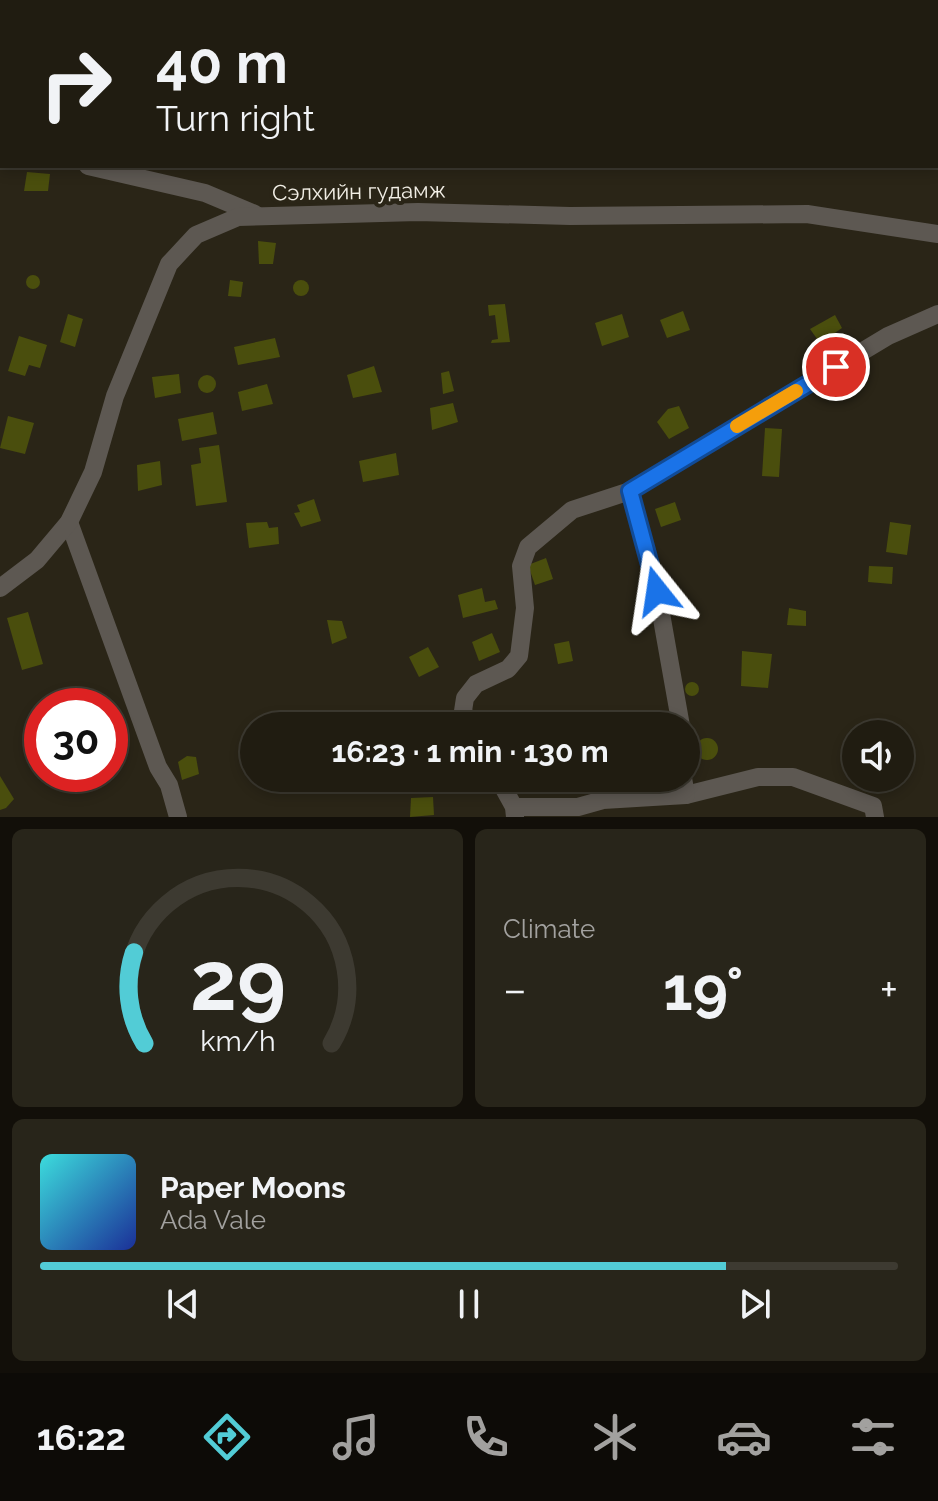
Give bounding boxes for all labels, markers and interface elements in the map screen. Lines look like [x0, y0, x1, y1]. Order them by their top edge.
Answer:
text: 40 m [156, 30, 288, 96]
icon: right [24, 32, 128, 136]
text: Turn right [156, 97, 315, 139]
street label: Сэлхийн гудамж [272, 176, 446, 206]
pin [802, 333, 870, 401]
icon: arrive [814, 345, 858, 389]
position arrow [615, 549, 699, 633]
speed limit sign: 30 [24, 688, 128, 792]
map controls [842, 720, 914, 792]
button: sound [842, 720, 914, 792]
text: 16:23 · 1 min · 130 m [331, 734, 609, 769]
text: Climate [503, 914, 595, 944]
text: 29 [190, 932, 285, 1029]
text: 19° [663, 954, 743, 1024]
text: − [503, 964, 527, 1015]
text: + [880, 964, 898, 1015]
text: km/h [200, 1024, 275, 1058]
text: Paper Moons [160, 1170, 346, 1205]
text: Ada Vale [160, 1205, 266, 1235]
icon: previous [161, 1282, 205, 1326]
icon: pause [447, 1282, 491, 1326]
icon: next [733, 1282, 777, 1326]
icon: directions [199, 1409, 255, 1465]
icon: music [328, 1409, 384, 1465]
icon: phone [458, 1409, 514, 1465]
icon: climate [587, 1409, 643, 1465]
icon: car [716, 1409, 772, 1465]
icon: filters [845, 1409, 901, 1465]
text: 16:22 [37, 1416, 126, 1458]

